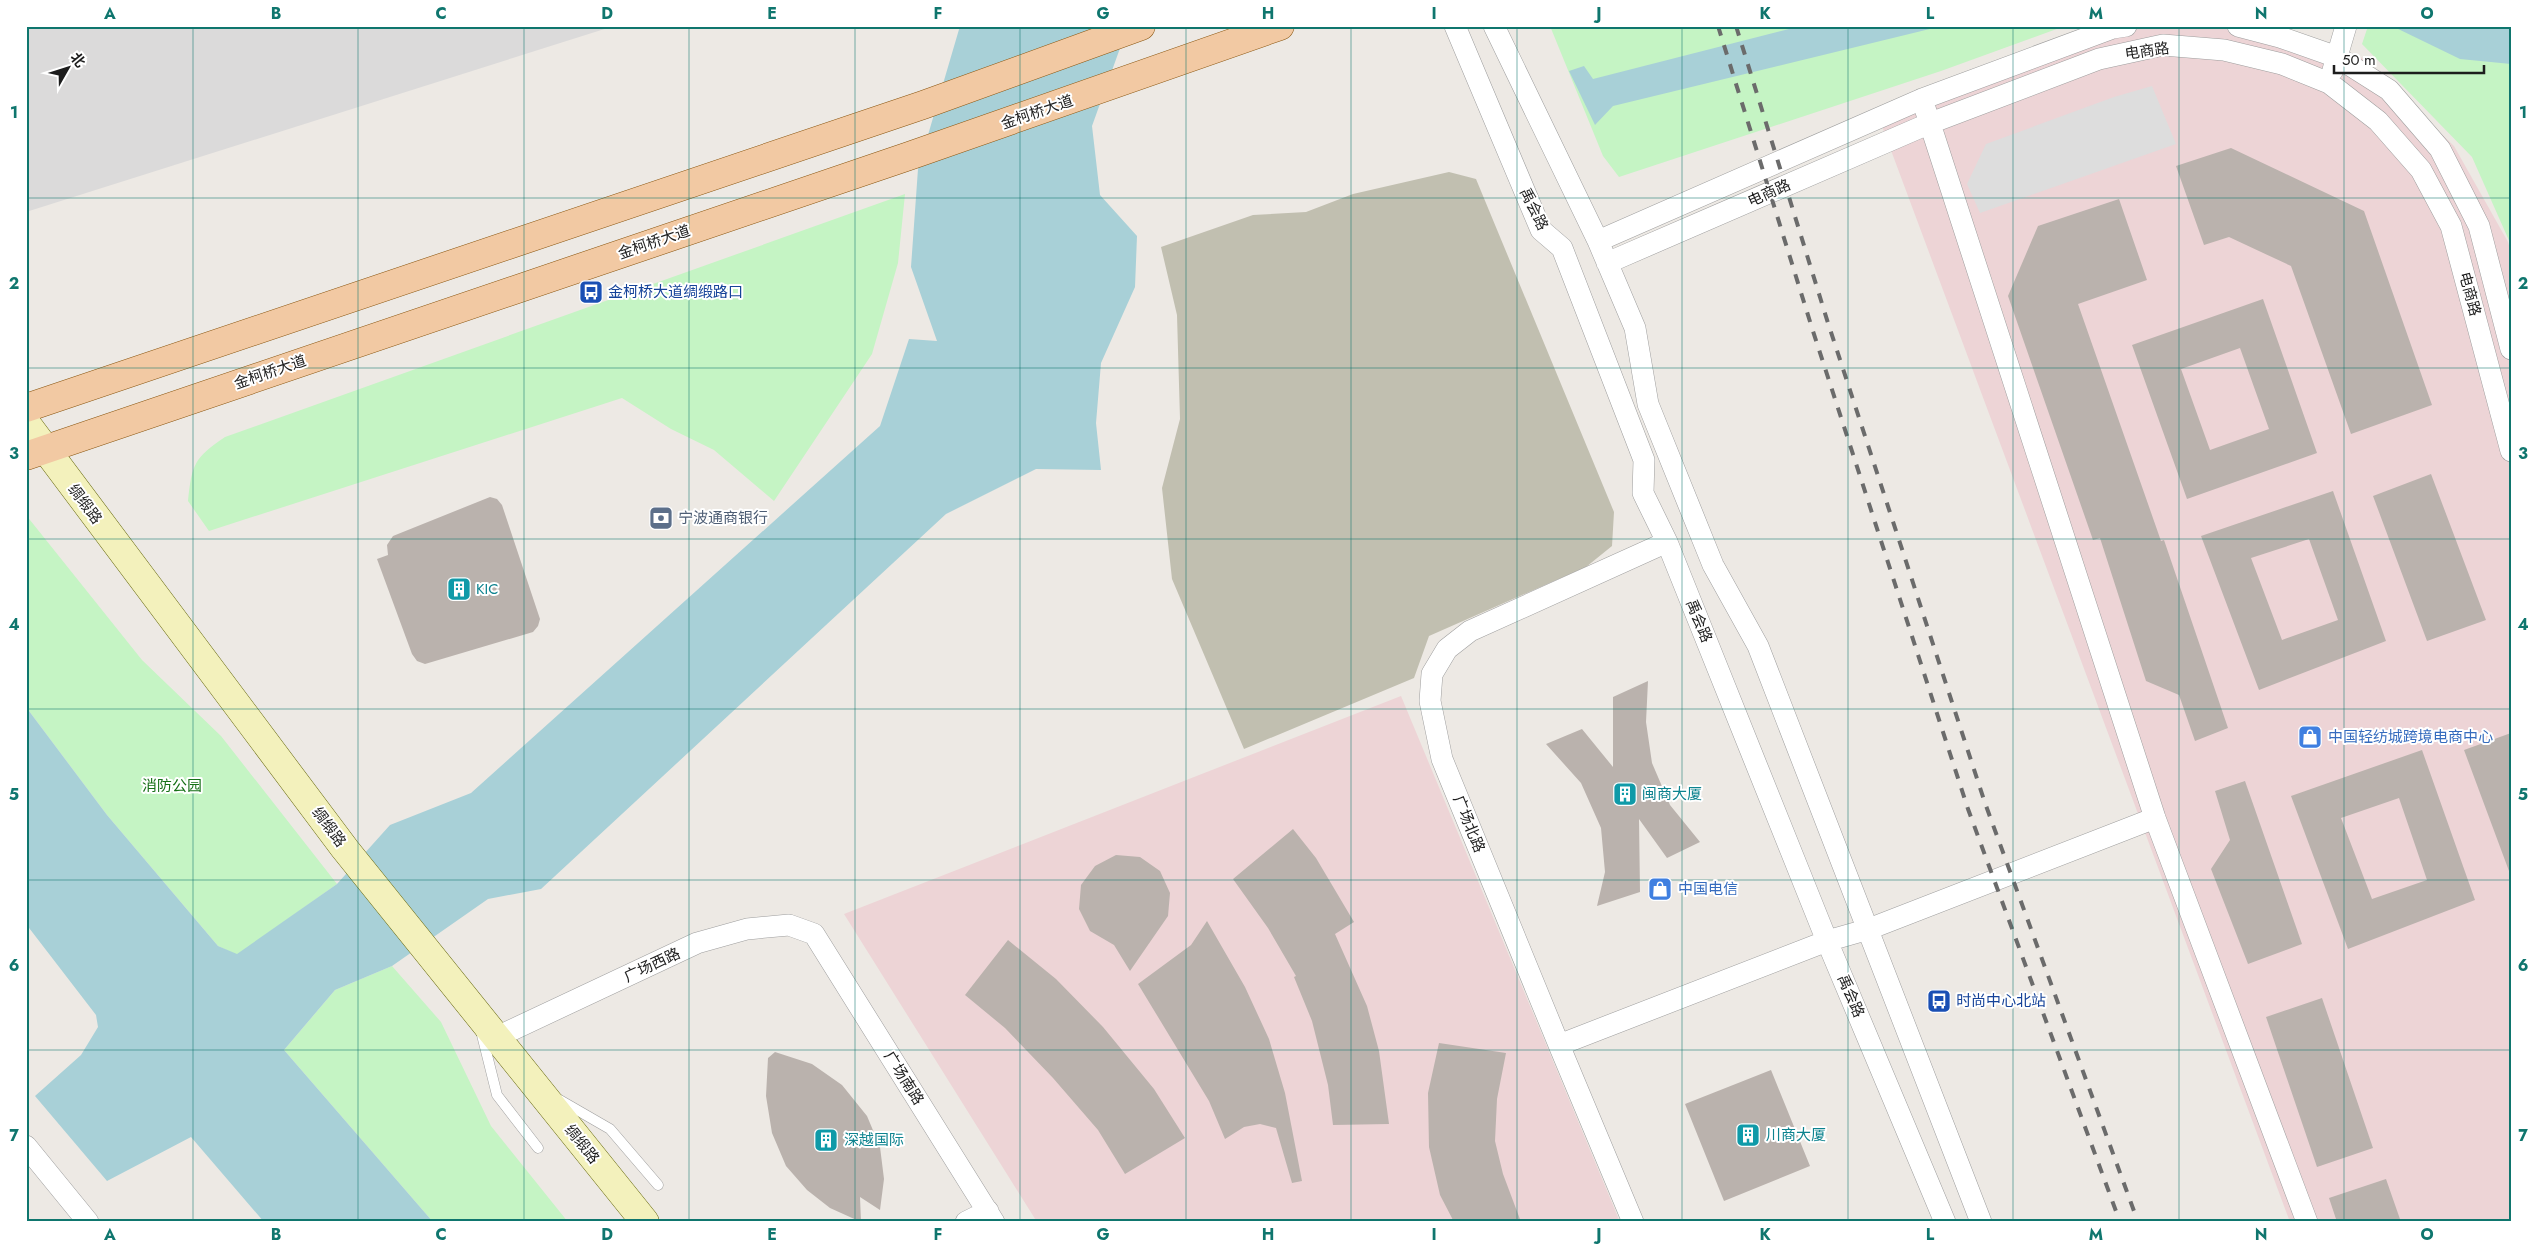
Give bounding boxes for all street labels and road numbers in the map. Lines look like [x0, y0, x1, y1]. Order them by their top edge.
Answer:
street label: 电商路 [2123, 37, 2171, 65]
street label: 金柯桥大道 [998, 89, 1076, 135]
street label: 电商路 [1744, 174, 1794, 212]
street label: 禹会路 [1514, 184, 1554, 234]
street label: 金柯桥大道 [615, 219, 693, 265]
street label: 电商路 [2454, 269, 2486, 319]
street label: 金柯桥大道 [231, 349, 309, 395]
street label: 绸缎路 [63, 479, 107, 529]
street label: 禹会路 [1680, 596, 1718, 646]
street label: 广场北路 [1448, 792, 1490, 856]
street label: 绸缎路 [307, 802, 351, 852]
street label: 广场西路 [620, 942, 684, 988]
street label: 禹会路 [1832, 971, 1870, 1021]
street label: 广场南路 [879, 1047, 929, 1109]
street label: 绸缎路 [559, 1120, 605, 1168]

